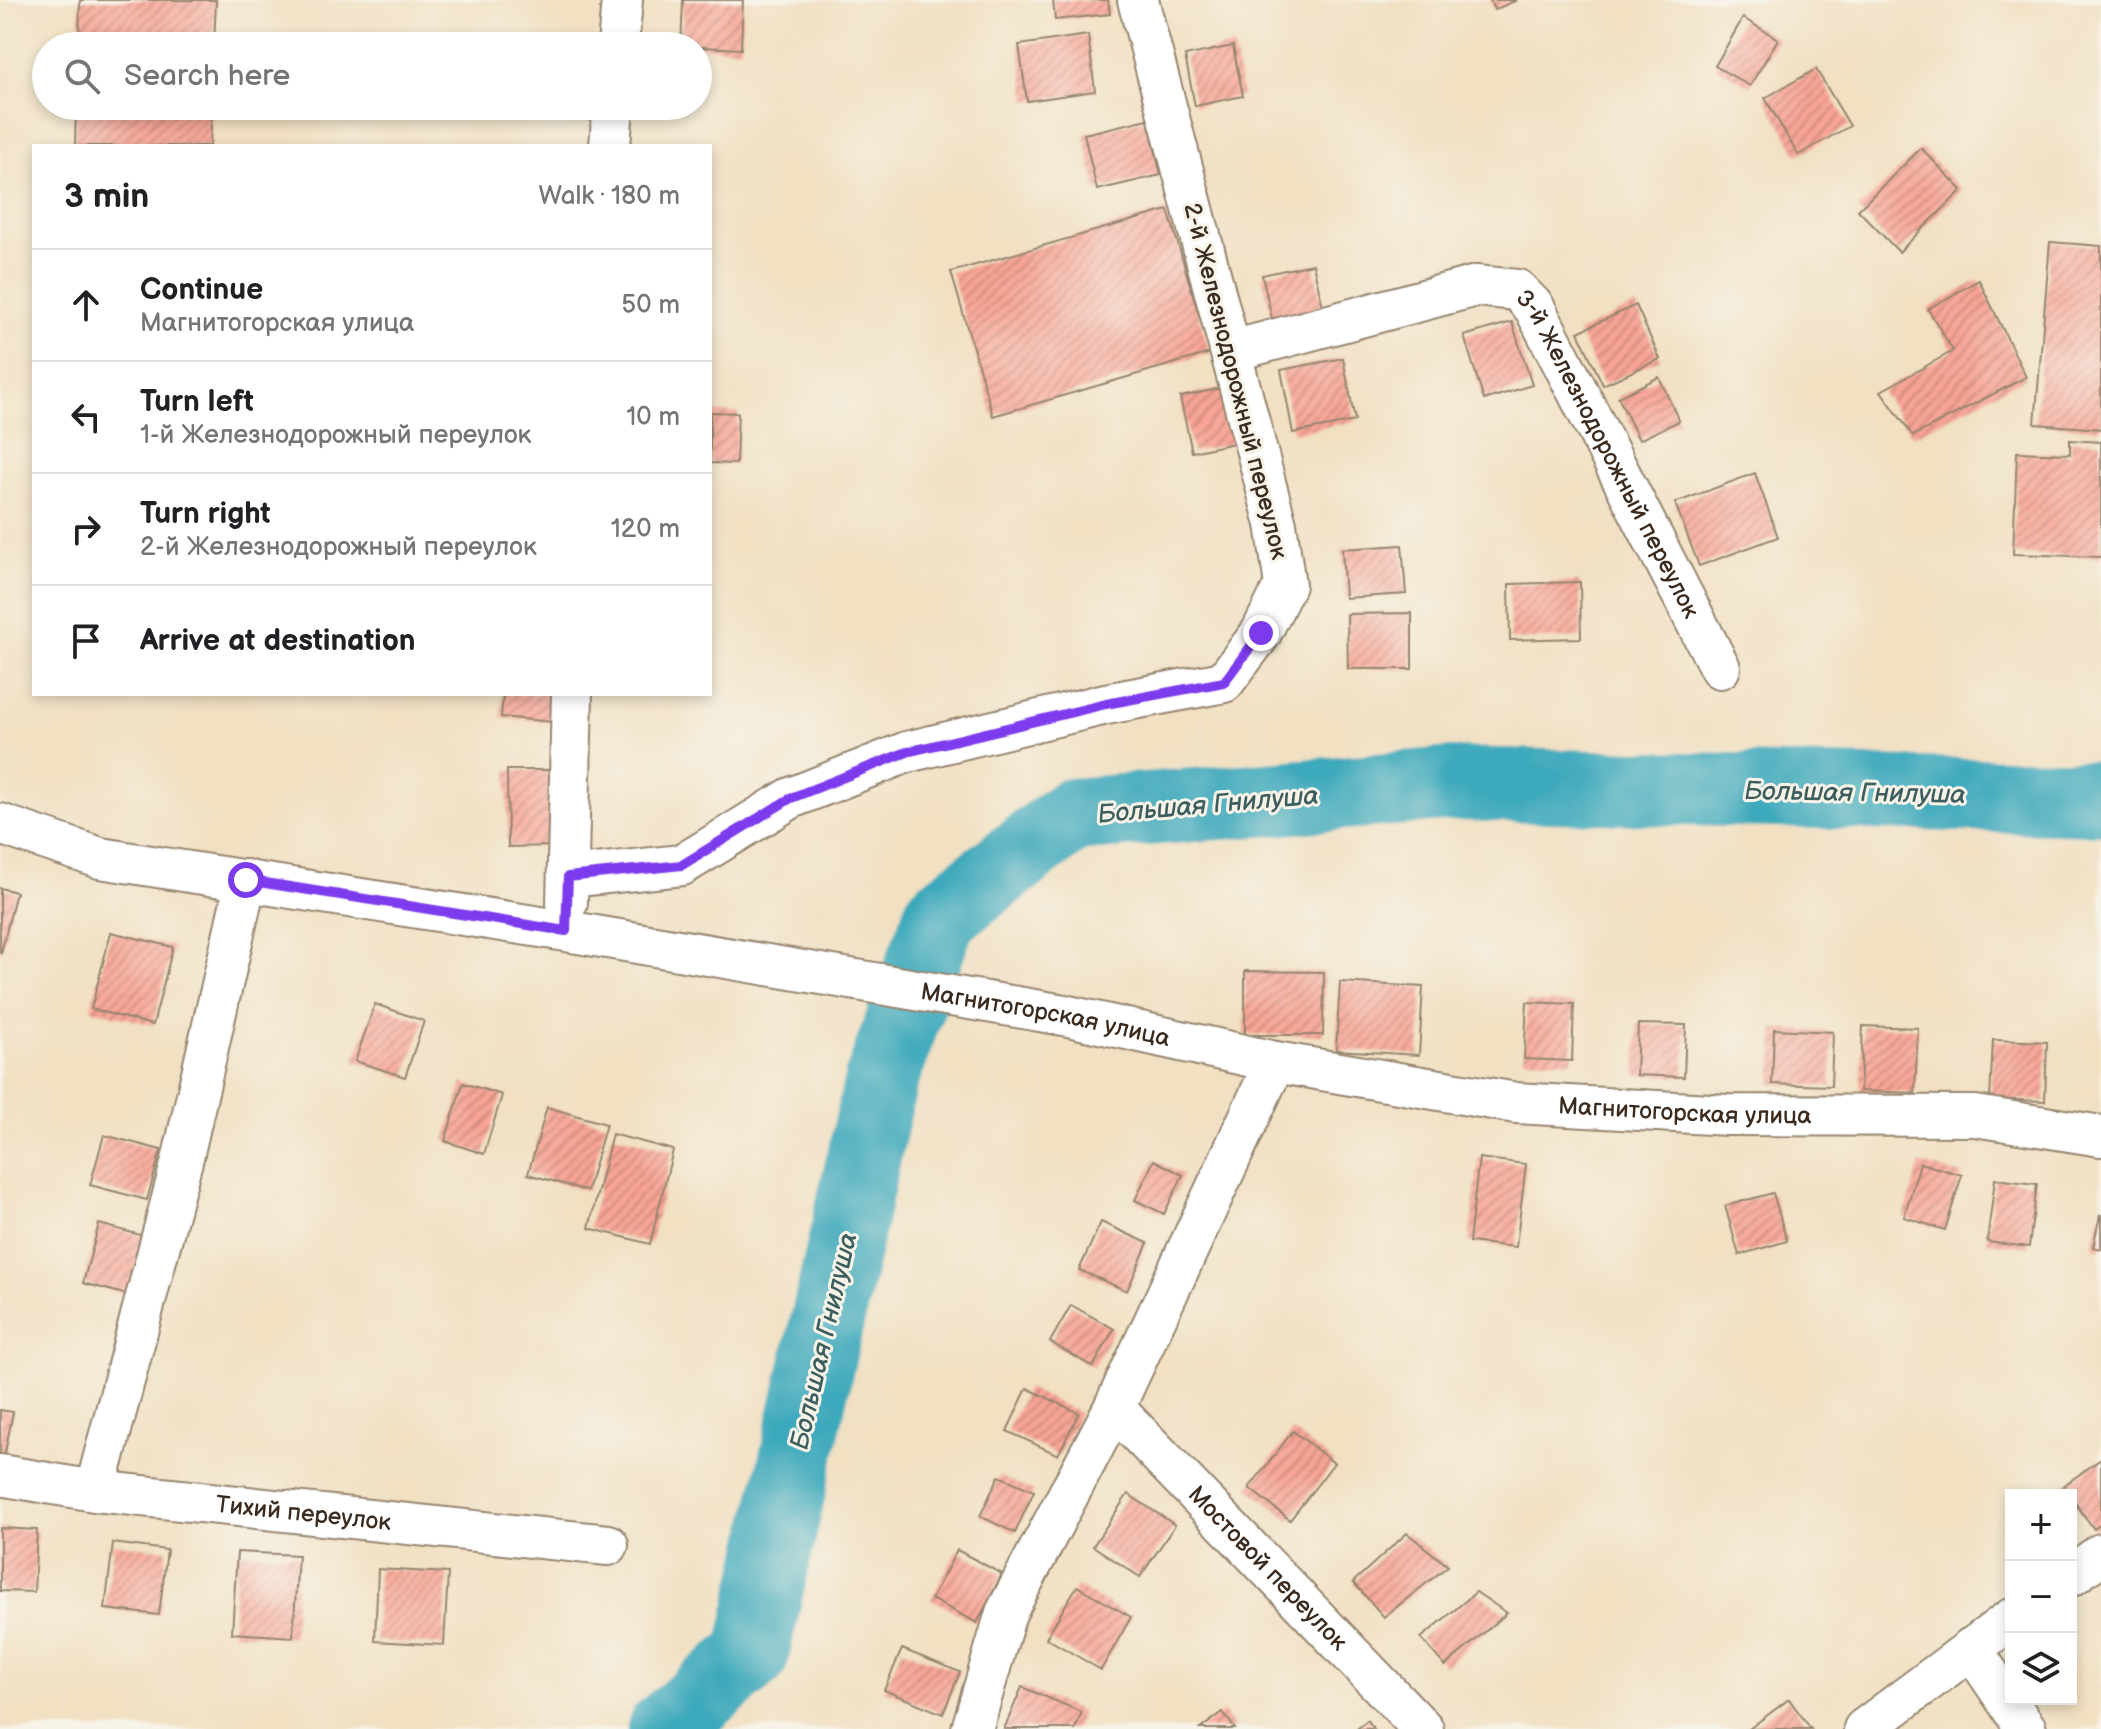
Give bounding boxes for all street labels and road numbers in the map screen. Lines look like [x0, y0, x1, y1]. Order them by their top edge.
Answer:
street label: 2-й Железнодорожный переулок [1177, 200, 1294, 563]
street label: 3-й Железнодорожный переулок [1510, 283, 1706, 623]
street label: Магнитогорская улица [918, 977, 1173, 1053]
street label: Магнитогорская улица [1557, 1091, 1811, 1130]
street label: Мостовой переулок [1182, 1480, 1353, 1657]
street label: Тихий переулок [214, 1490, 393, 1537]

